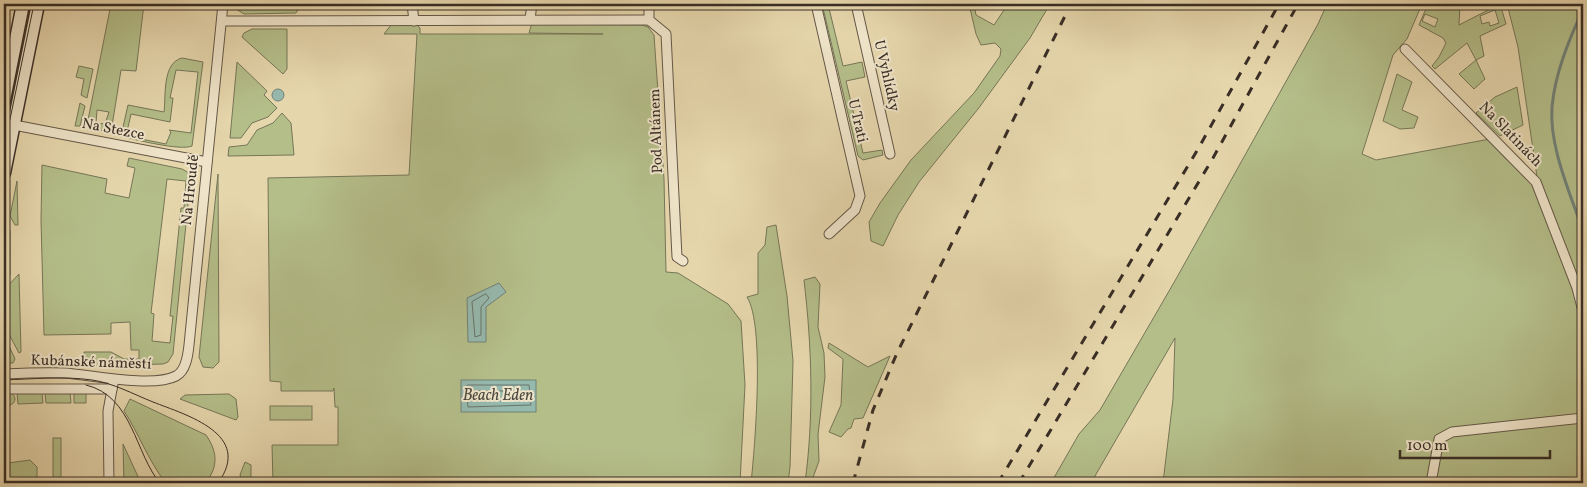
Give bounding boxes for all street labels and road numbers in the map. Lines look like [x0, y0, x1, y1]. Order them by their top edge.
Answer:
street label: U Vyhlídky [868, 38, 904, 114]
street label: Pod Altánem [645, 88, 669, 174]
street label: U Trati [842, 97, 872, 145]
street label: Na Slatinách [1474, 98, 1546, 172]
street label: Na Stezce [80, 114, 146, 146]
street label: Na Hroudě [177, 153, 205, 227]
street label: Kubánské náměstí [30, 350, 152, 376]

